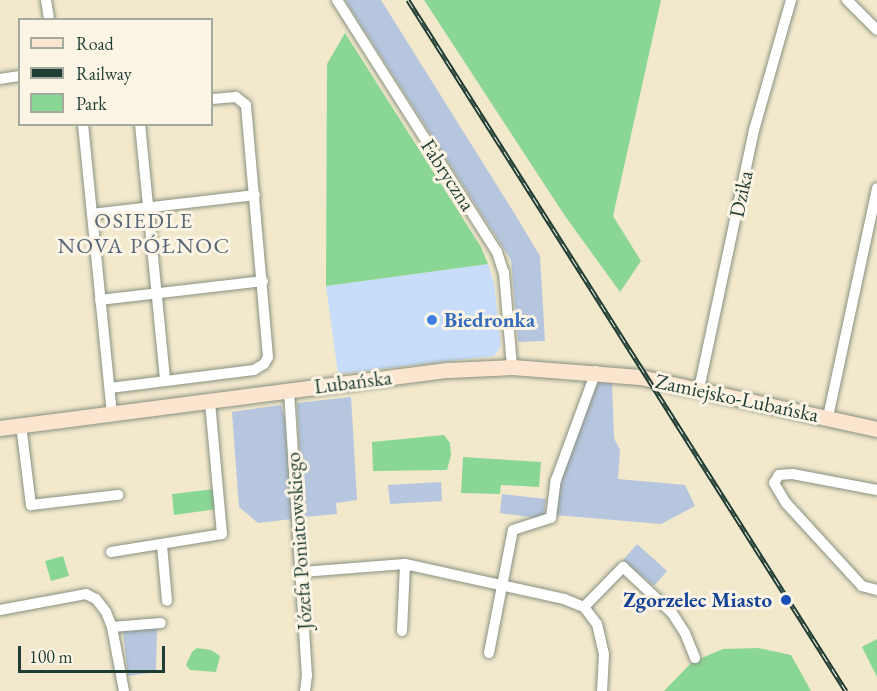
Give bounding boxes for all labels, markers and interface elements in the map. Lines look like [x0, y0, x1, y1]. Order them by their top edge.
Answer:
legend [18, 18, 213, 126]
text: Road [76, 32, 114, 55]
text: Railway [76, 62, 132, 85]
text: Park [76, 92, 107, 115]
street label: Fabryczna [416, 134, 480, 216]
street label: Dzika [724, 168, 758, 220]
district label: OSIEDLE NOVA PÓŁNOC [57, 207, 231, 258]
place label: Biedronka [444, 307, 535, 333]
marker: Biedronka [425, 313, 439, 327]
street label: Lubańska [313, 365, 393, 399]
street label: Zamiejsko-Lubańska [653, 368, 821, 428]
street label: Józefa Poniatowskiego [280, 451, 318, 631]
place label: Zgorzelec Miasto [623, 587, 772, 613]
marker: Zgorzelec Miasto [777, 591, 795, 609]
scale bar [21, 634, 168, 672]
text: 100 m [29, 645, 73, 668]

